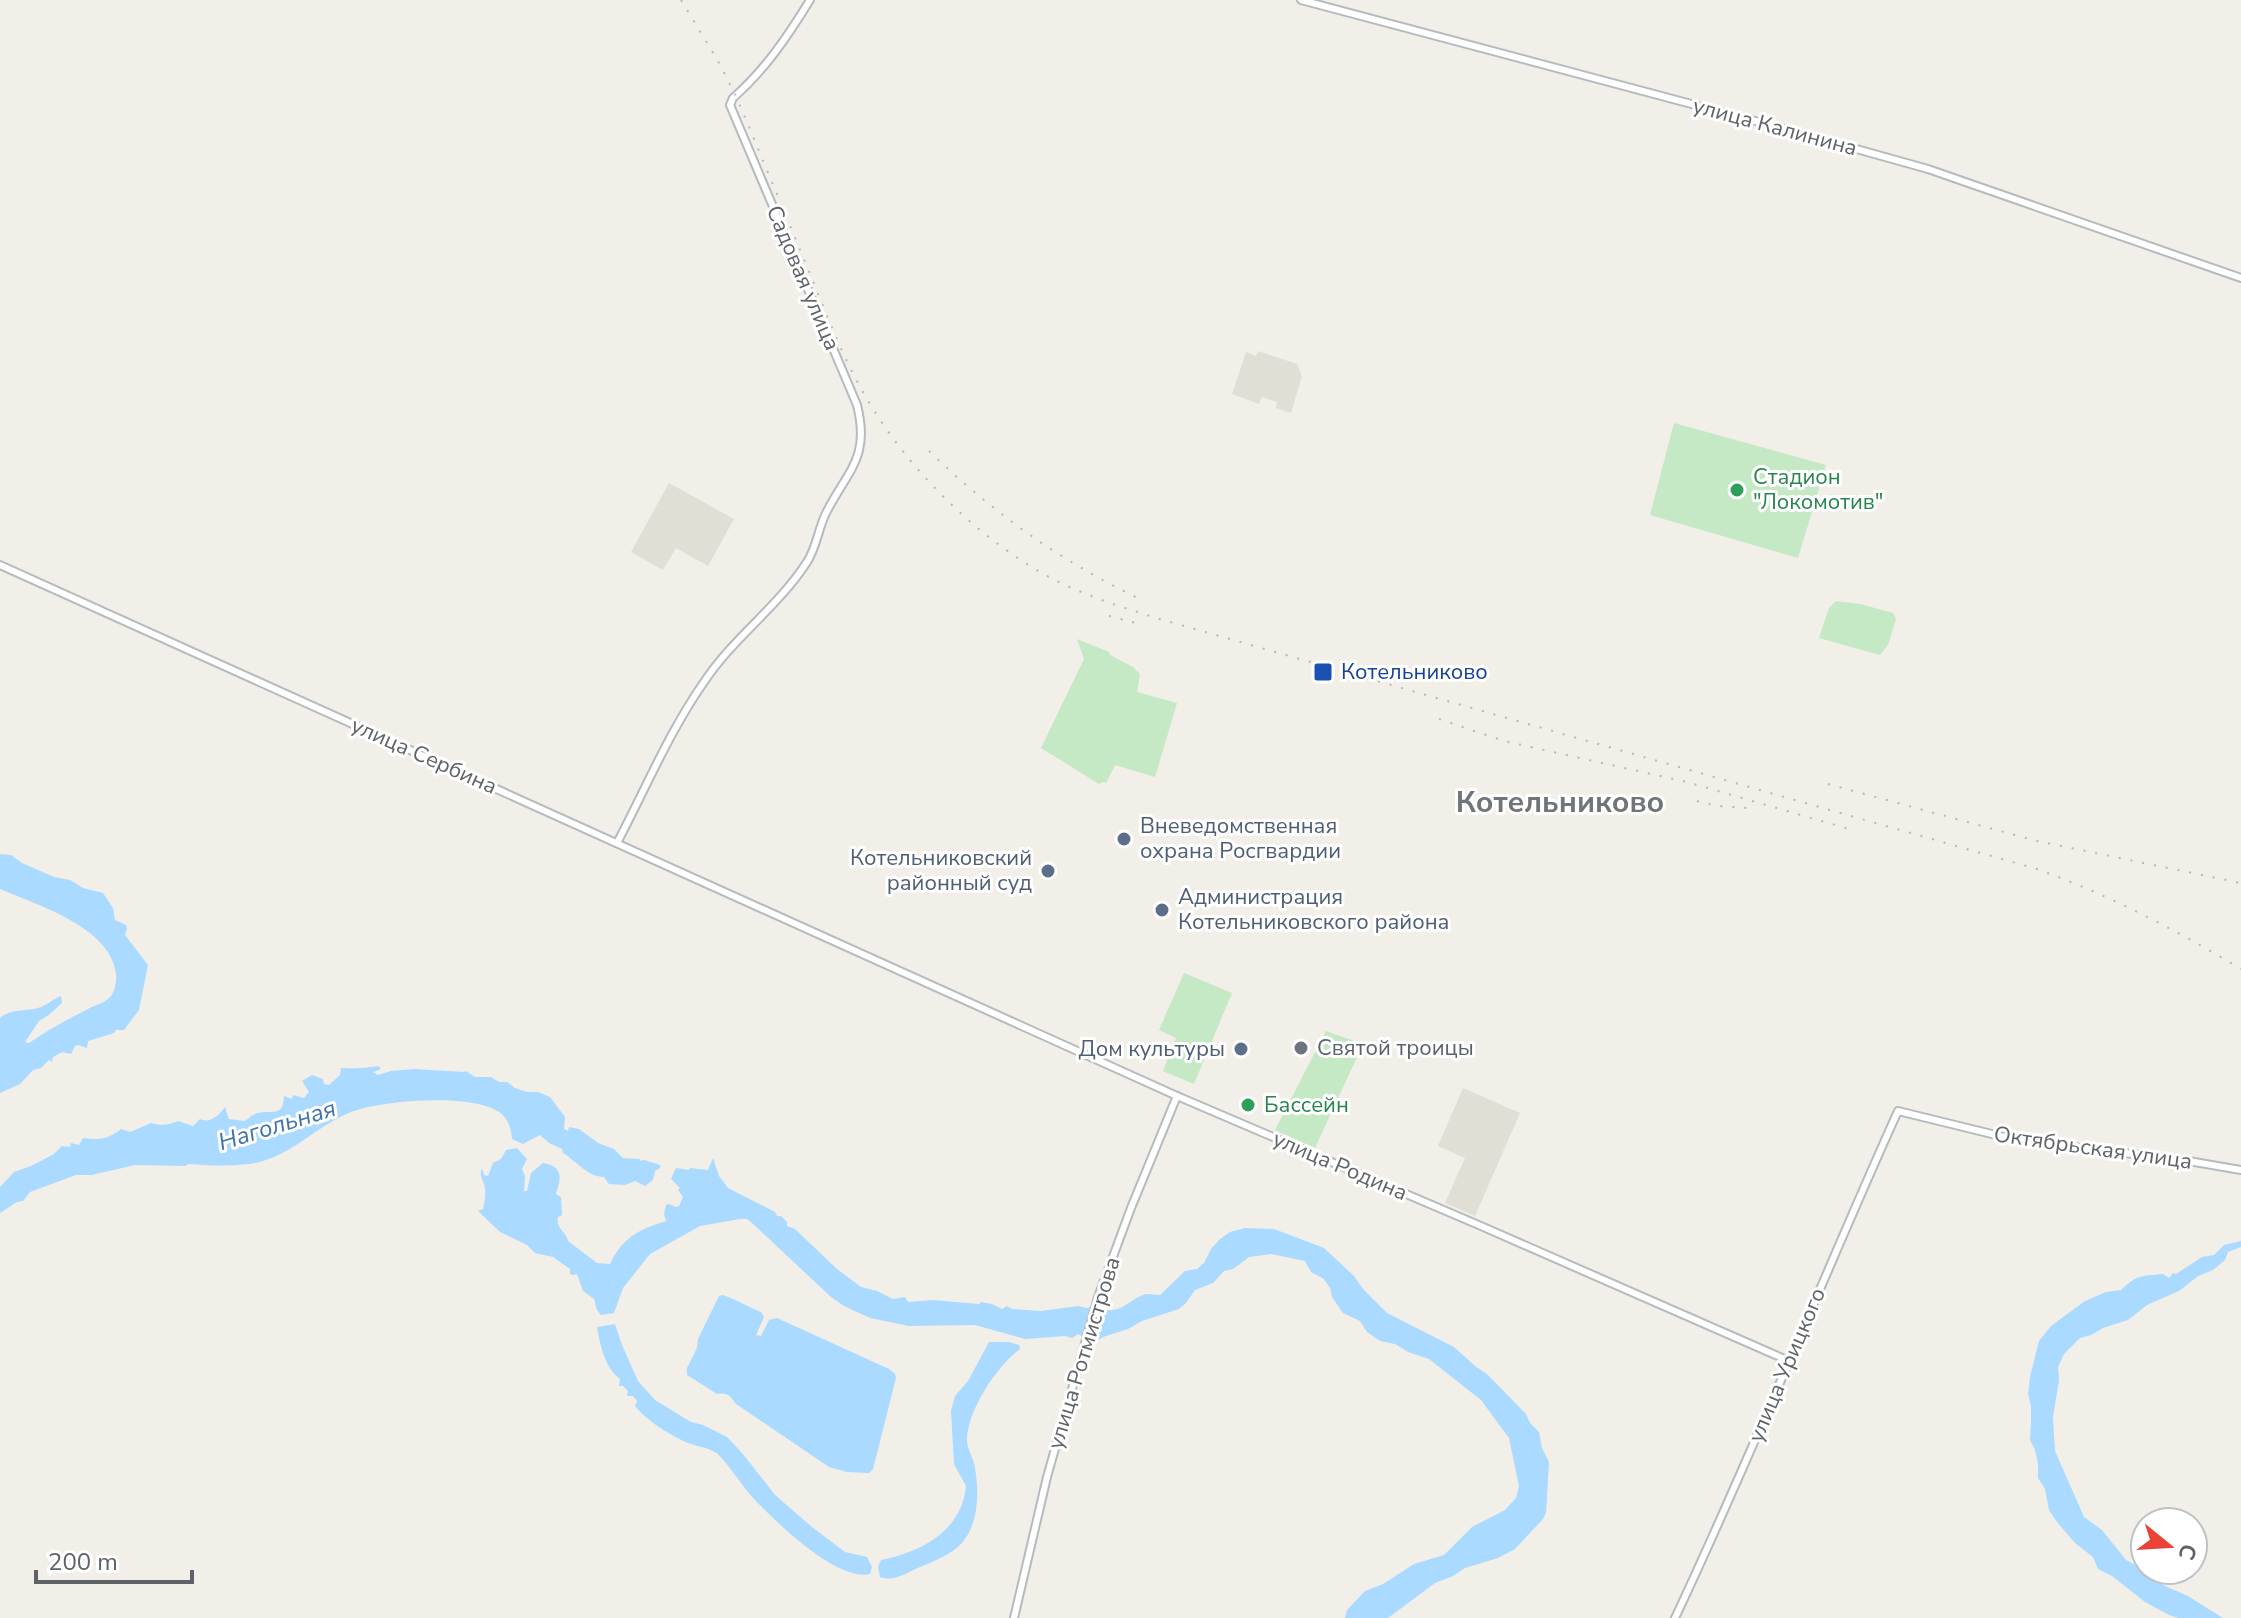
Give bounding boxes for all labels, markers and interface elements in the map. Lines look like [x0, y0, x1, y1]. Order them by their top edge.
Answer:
street label: улица Калинина [1690, 91, 1860, 163]
street label: Садовая улица [759, 201, 847, 355]
place label: Стадион "Локомотив" [1753, 462, 1883, 517]
marker: Стадион "Локомотив" [1728, 481, 1746, 499]
place label: Котельниково [1341, 657, 1488, 687]
marker: Котельниково [1312, 661, 1334, 683]
street label: улица Сербина [346, 710, 502, 802]
district label: Котельниково [1456, 782, 1664, 823]
place label: Вневедомственная охрана Росгвардии [1140, 811, 1341, 866]
marker: Вневедомственная охрана Росгвардии [1115, 830, 1133, 848]
place label: Котельниковский районный суд [850, 843, 1032, 898]
marker: Котельниковский районный суд [1039, 862, 1057, 880]
place label: Администрация Котельниковского района [1178, 882, 1449, 937]
marker: Администрация Котельниковского района [1153, 901, 1171, 919]
place label: Святой троицы [1317, 1033, 1474, 1063]
place label: Дом культуры [1079, 1034, 1225, 1064]
marker: Святой троицы [1292, 1039, 1310, 1057]
marker: Дом культуры [1232, 1040, 1250, 1058]
place label: Бассейн [1264, 1090, 1349, 1120]
water label: Нагольная [214, 1092, 340, 1158]
marker: Бассейн [1239, 1096, 1257, 1114]
street label: Октябрьская улица [1992, 1119, 2194, 1177]
street label: улица Родина [1268, 1124, 1412, 1208]
street label: улица Ротмистрова [1040, 1253, 1128, 1453]
street label: улица Урицкого [1741, 1283, 1833, 1447]
north arrow [2129, 1506, 2209, 1586]
scale bar [36, 1534, 192, 1584]
text: С [2170, 1540, 2204, 1564]
text: 200 m [48, 1546, 118, 1578]

